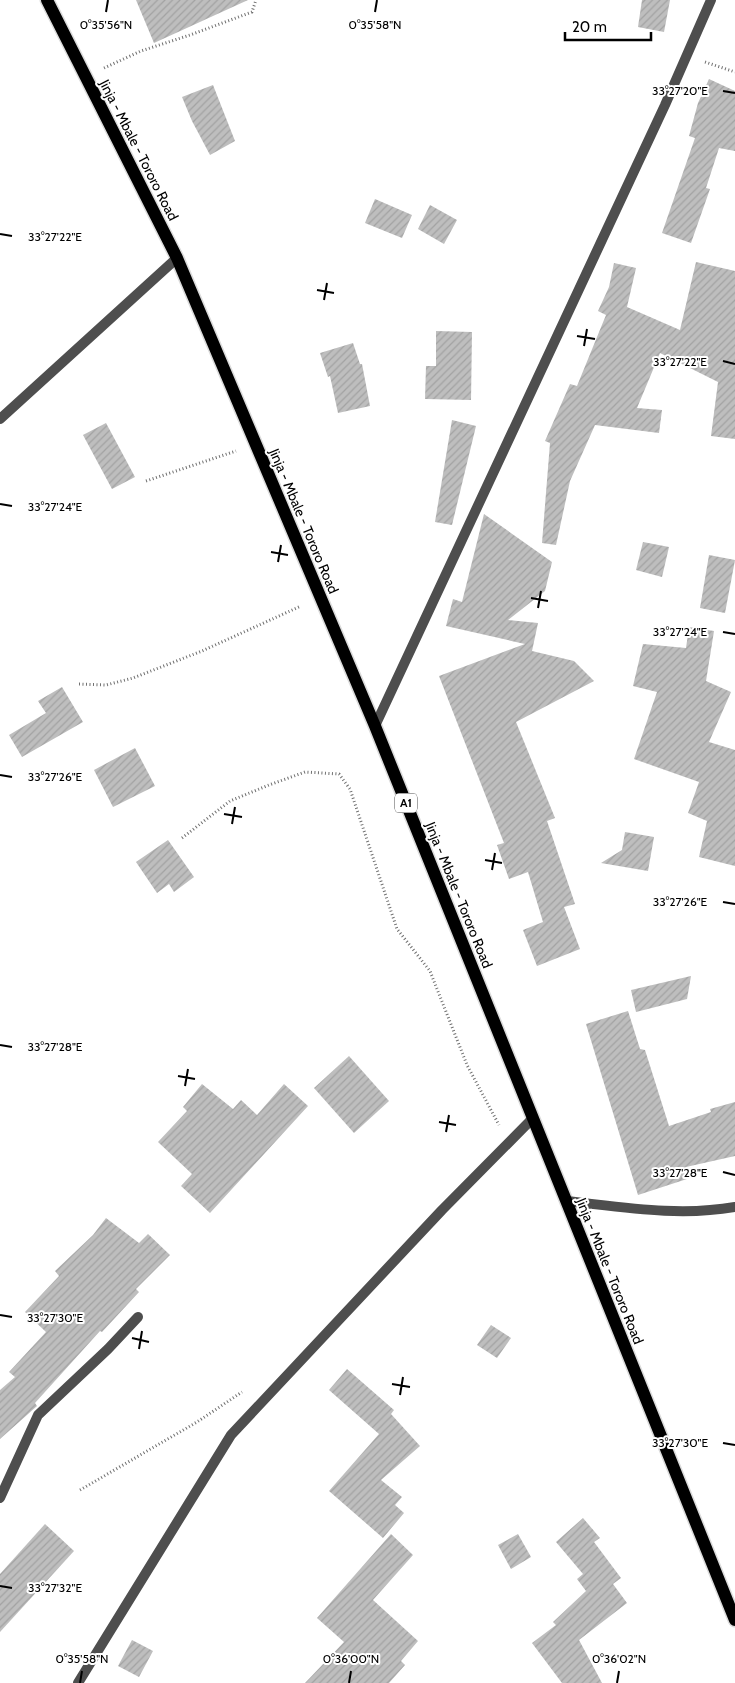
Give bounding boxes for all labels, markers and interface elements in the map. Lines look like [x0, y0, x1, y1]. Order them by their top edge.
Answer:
scale bar [565, 10, 651, 42]
text: 0°35'56"N [80, 17, 132, 32]
text: 0°35'58"N [349, 17, 402, 32]
text: 20 m [572, 18, 607, 36]
street label: Jinja - Mbale - Tororo Road [95, 76, 182, 224]
text: 33°27'20"E [652, 83, 708, 98]
text: 33°27'22"E [28, 229, 82, 244]
text: 33°27'22"E [653, 354, 707, 369]
street label: Jinja - Mbale - Tororo Road [265, 445, 343, 596]
text: 33°27'24"E [28, 499, 83, 514]
text: 33°27'24"E [653, 624, 708, 639]
text: 33°27'26"E [28, 769, 83, 784]
road number: A1 [395, 794, 417, 812]
street label: Jinja - Mbale - Tororo Road [421, 818, 497, 971]
text: 33°27'26"E [653, 894, 708, 909]
text: 33°27'28"E [28, 1039, 83, 1054]
text: 33°27'28"E [653, 1165, 708, 1180]
street label: Jinja - Mbale - Tororo Road [572, 1194, 648, 1347]
text: 33°27'30"E [27, 1310, 83, 1325]
text: 33°27'30"E [652, 1435, 708, 1450]
text: 33°27'32"E [28, 1580, 82, 1595]
text: 0°35'58"N [56, 1651, 109, 1666]
text: 0°36'00"N [323, 1651, 379, 1666]
text: 0°36'02"N [592, 1651, 646, 1666]

